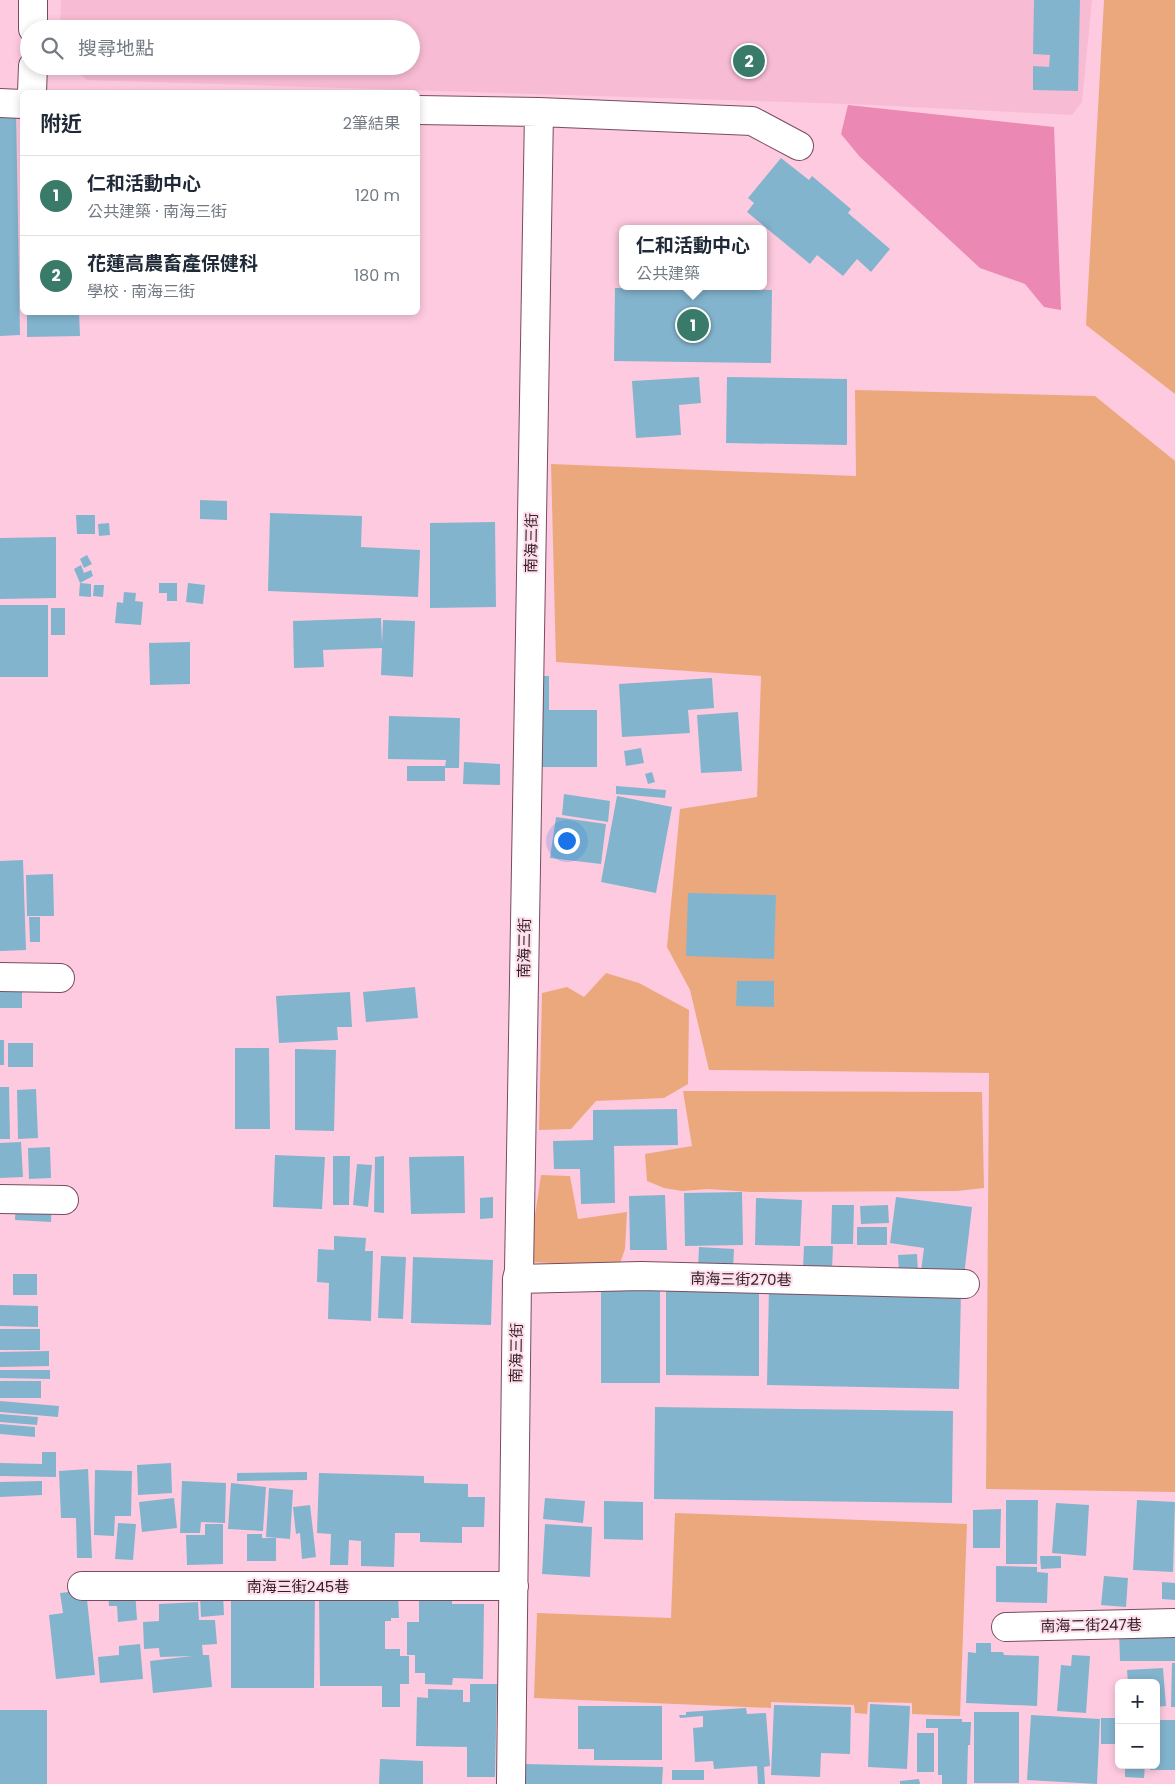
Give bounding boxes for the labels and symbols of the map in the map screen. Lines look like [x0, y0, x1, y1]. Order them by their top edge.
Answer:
pin: 2 [733, 42, 765, 80]
pin: 1 [677, 306, 709, 344]
street label: 南海三街 [520, 513, 542, 573]
your location [554, 828, 580, 854]
street label: 南海三街 [513, 918, 535, 978]
street label: 南海三街270巷 [690, 1268, 792, 1290]
street label: 南海三街 [505, 1323, 527, 1383]
street label: 南海三街245巷 [247, 1576, 349, 1597]
street label: 南海二街247巷 [1040, 1614, 1142, 1636]

